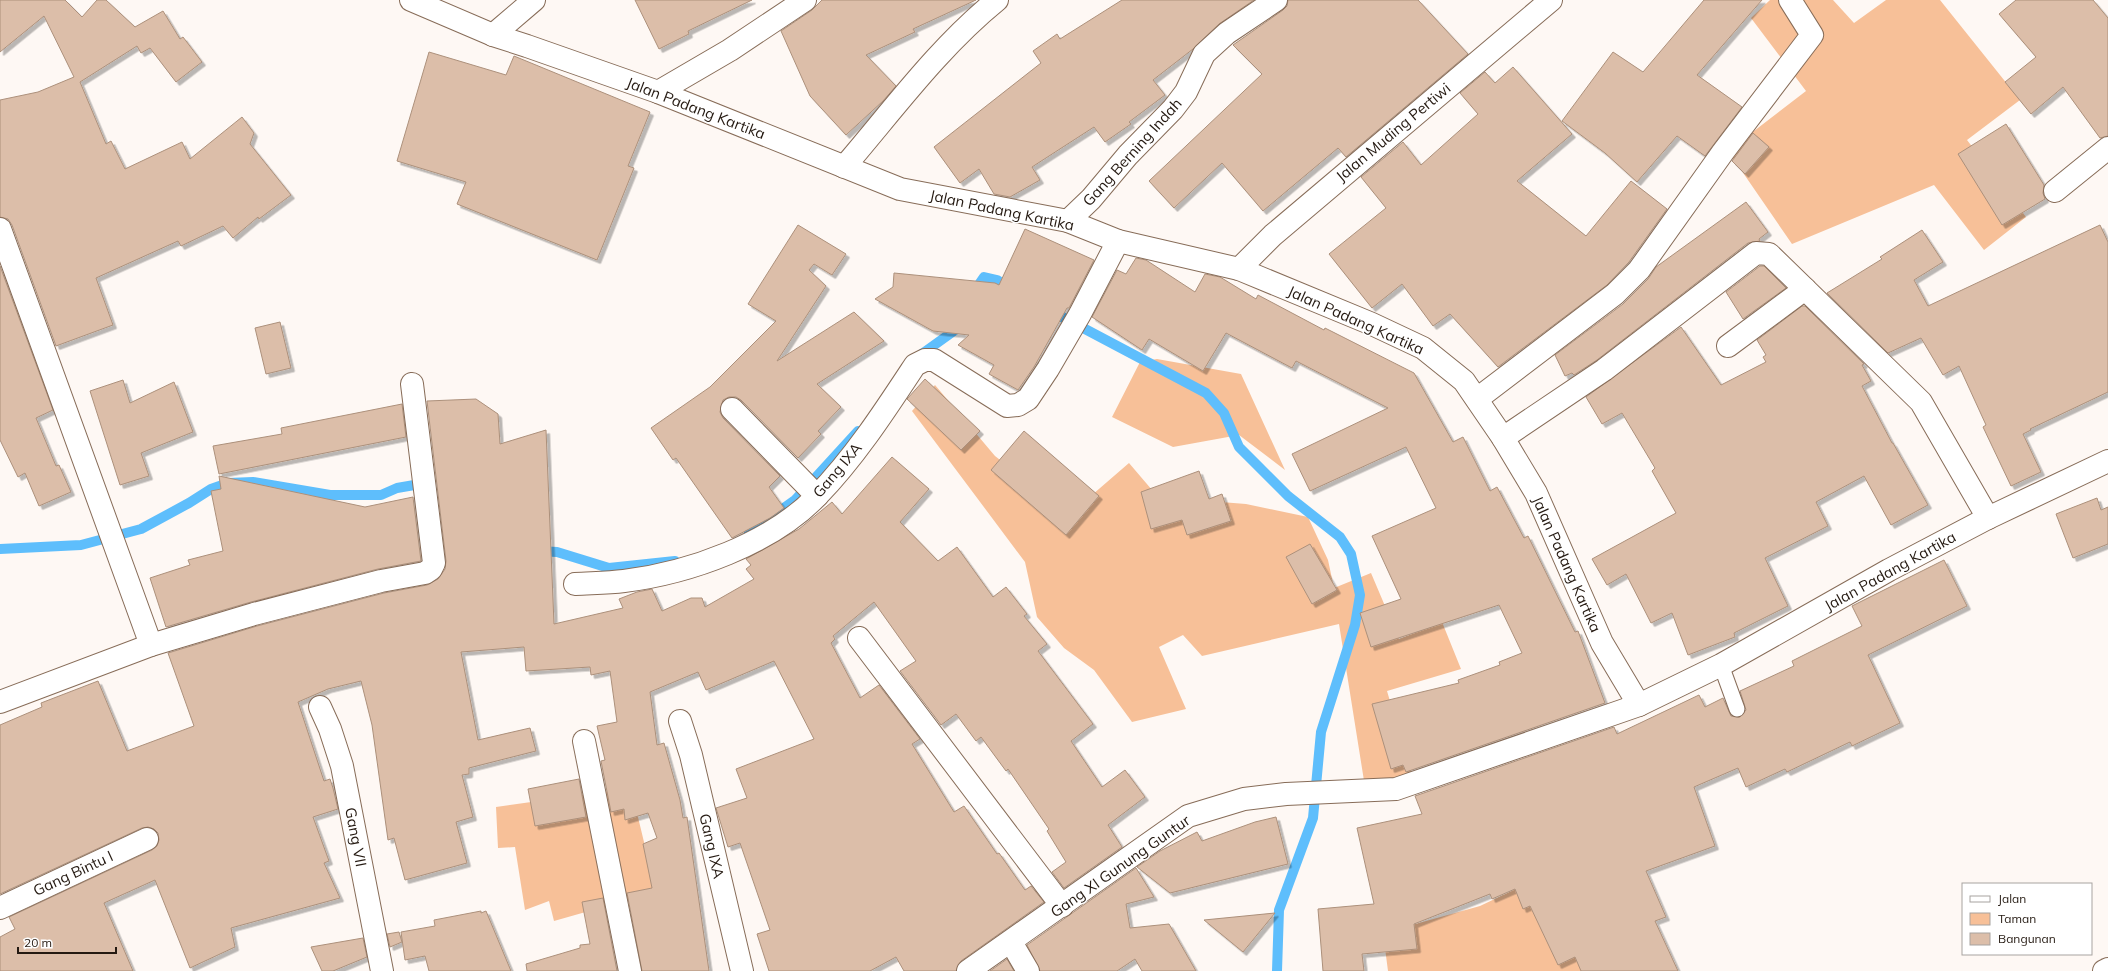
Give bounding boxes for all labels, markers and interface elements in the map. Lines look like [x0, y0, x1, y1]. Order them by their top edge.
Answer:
street label: Jalan Padang Kartika [624, 73, 768, 143]
street label: Jalan Muding Pertiwi [1332, 78, 1454, 186]
street label: Gang Berning Indah [1078, 94, 1186, 210]
street label: Jalan Padang Kartika [928, 185, 1076, 235]
street label: Jalan Padang Kartika [1285, 281, 1427, 359]
street label: Gang IXA [808, 439, 866, 501]
street label: Jalan Padang Kartika [1528, 493, 1606, 635]
street label: Jalan Padang Kartika [1821, 527, 1959, 615]
street label: Gang VII [341, 806, 371, 868]
street label: Gang XI Gunung Guntur [1047, 810, 1194, 921]
street label: Gang IXA [695, 812, 729, 880]
street label: Gang Bintu I [30, 846, 116, 900]
legend [1962, 883, 2092, 955]
text: Jalan [1998, 891, 2026, 906]
text: Taman [1998, 911, 2036, 926]
scale bar [18, 929, 116, 955]
text: Bangunan [1998, 931, 2056, 946]
text: 20 m [24, 935, 52, 950]

